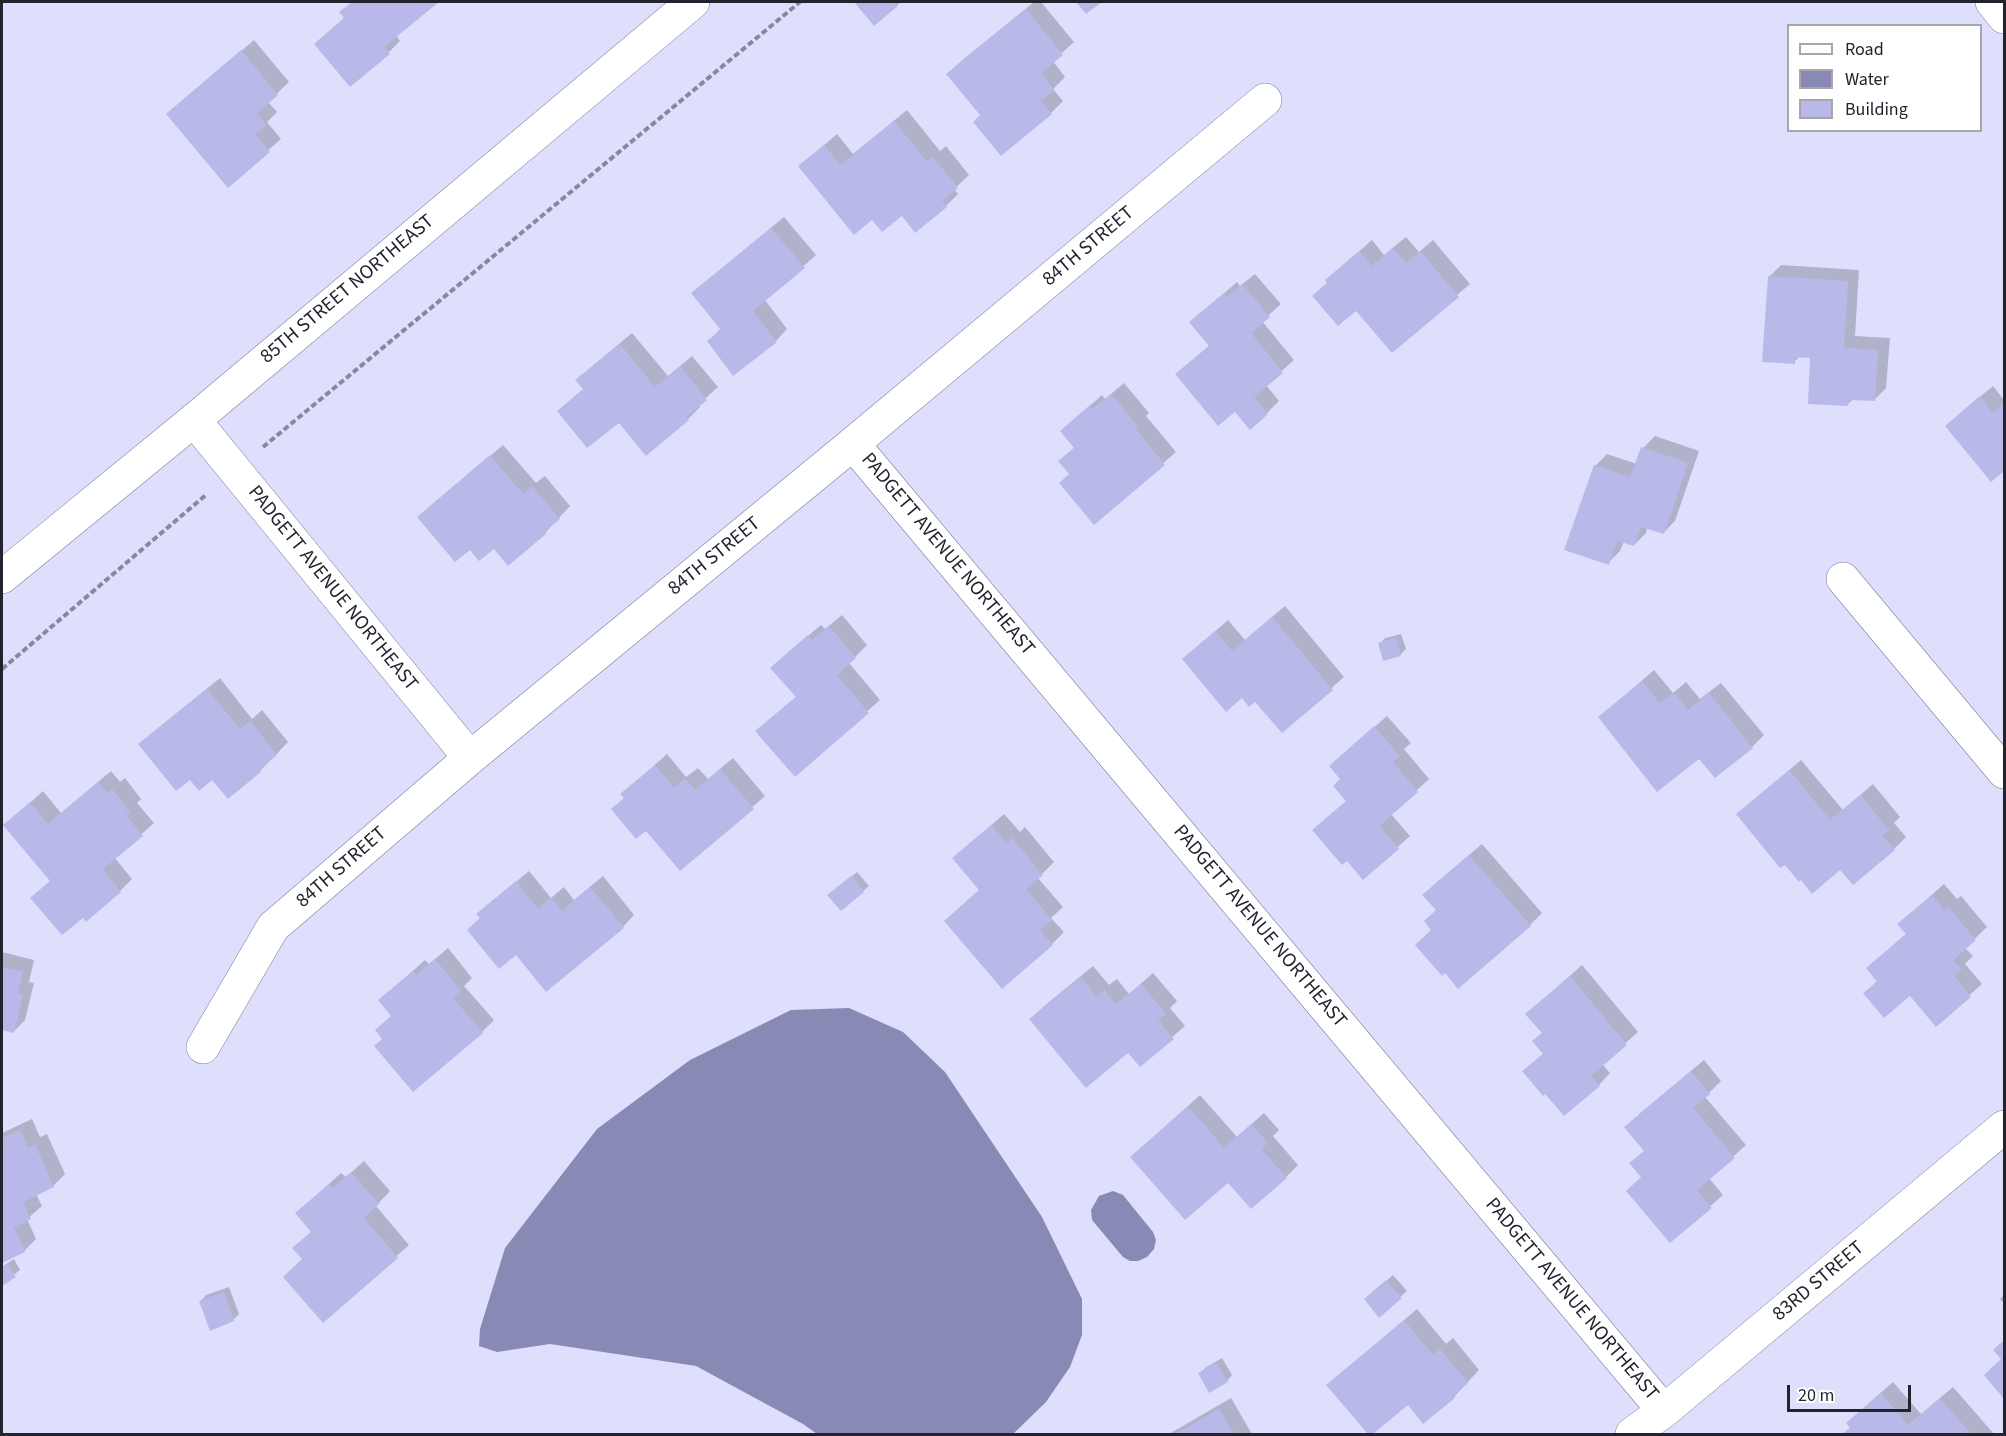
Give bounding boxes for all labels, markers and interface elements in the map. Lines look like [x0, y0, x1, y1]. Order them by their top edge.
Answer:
legend [1787, 24, 1982, 132]
text: Road [1845, 37, 1884, 62]
text: Water [1845, 67, 1889, 92]
text: Building [1845, 97, 1908, 122]
street label: 84TH STREET [1038, 202, 1140, 292]
street label: 85TH STREET NORTHEAST [256, 210, 440, 370]
street label: PADGETT AVENUE NORTHEAST [855, 449, 1039, 661]
street label: PADGETT AVENUE NORTHEAST [242, 482, 422, 696]
street label: 84TH STREET [664, 512, 766, 602]
street label: PADGETT AVENUE NORTHEAST [1167, 821, 1351, 1033]
street label: 84TH STREET [292, 822, 392, 914]
street label: PADGETT AVENUE NORTHEAST [1479, 1194, 1663, 1406]
street label: 83RD STREET [1768, 1237, 1870, 1327]
scale bar [1790, 1373, 1914, 1411]
text: 20 m [1798, 1383, 1834, 1408]

